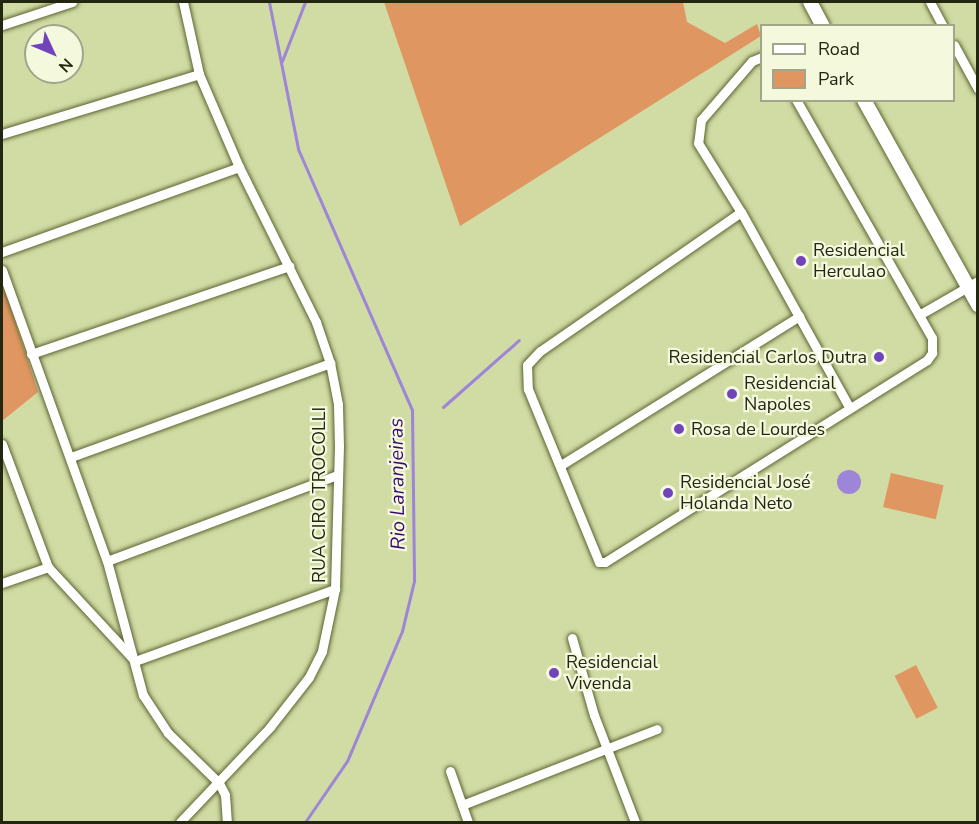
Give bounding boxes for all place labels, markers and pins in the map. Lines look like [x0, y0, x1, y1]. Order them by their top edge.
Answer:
place label: Residencial Herculao [813, 240, 905, 282]
marker: Residencial Herculao [794, 254, 808, 268]
place label: Residencial Carlos Dutra [668, 346, 867, 368]
marker: Residencial Carlos Dutra [872, 350, 886, 364]
place label: Residencial Napoles [744, 373, 836, 416]
marker: Residencial Napoles [725, 387, 739, 401]
place label: Rosa de Lourdes [691, 418, 825, 440]
marker: Rosa de Lourdes [672, 422, 686, 436]
place label: Residencial José Holanda Neto [680, 472, 811, 514]
marker: Residencial José Holanda Neto [661, 486, 675, 500]
place label: Residencial Vivenda [566, 652, 658, 694]
marker: Residencial Vivenda [547, 666, 561, 680]

